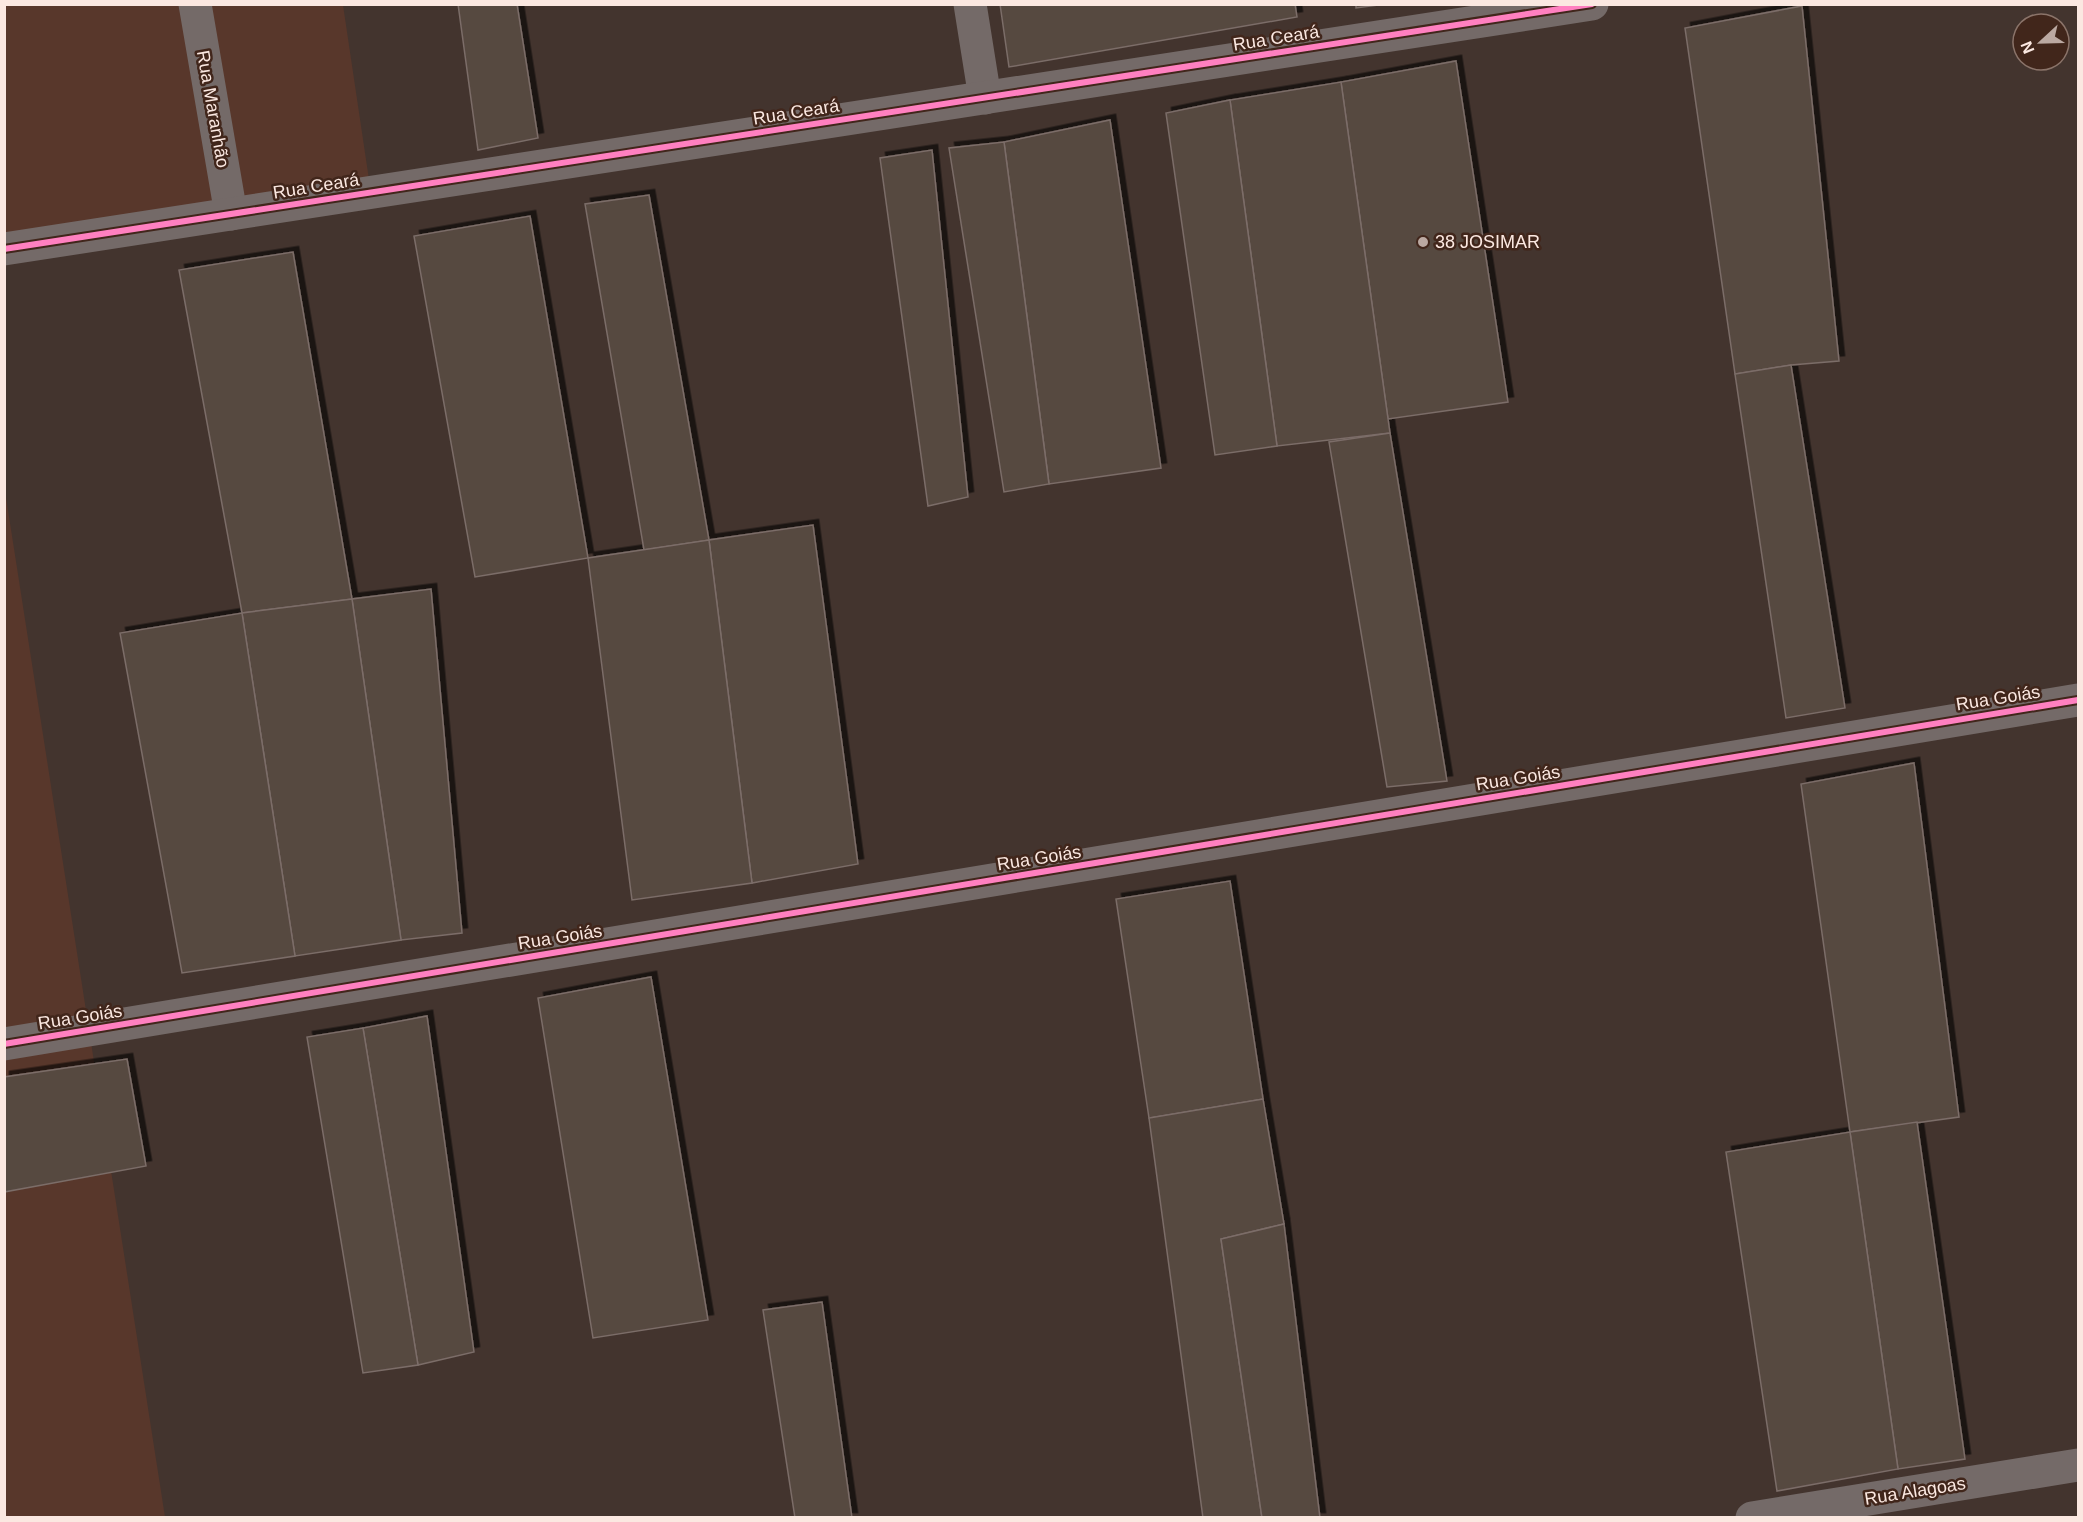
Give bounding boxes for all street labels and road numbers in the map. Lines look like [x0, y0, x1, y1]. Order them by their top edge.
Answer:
street label: Rua Ceará [1231, 21, 1322, 55]
street label: Rua Maranhão [193, 49, 233, 169]
street label: Rua Ceará [751, 95, 842, 129]
street label: Rua Ceará [271, 169, 362, 203]
street label: Rua Goiás [1954, 681, 2042, 715]
street label: Rua Goiás [1474, 761, 1562, 795]
street label: Rua Goiás [995, 841, 1083, 875]
street label: Rua Goiás [516, 920, 604, 954]
street label: Rua Goiás [36, 1000, 124, 1034]
street label: Rua Alagoas [1863, 1473, 1967, 1509]

